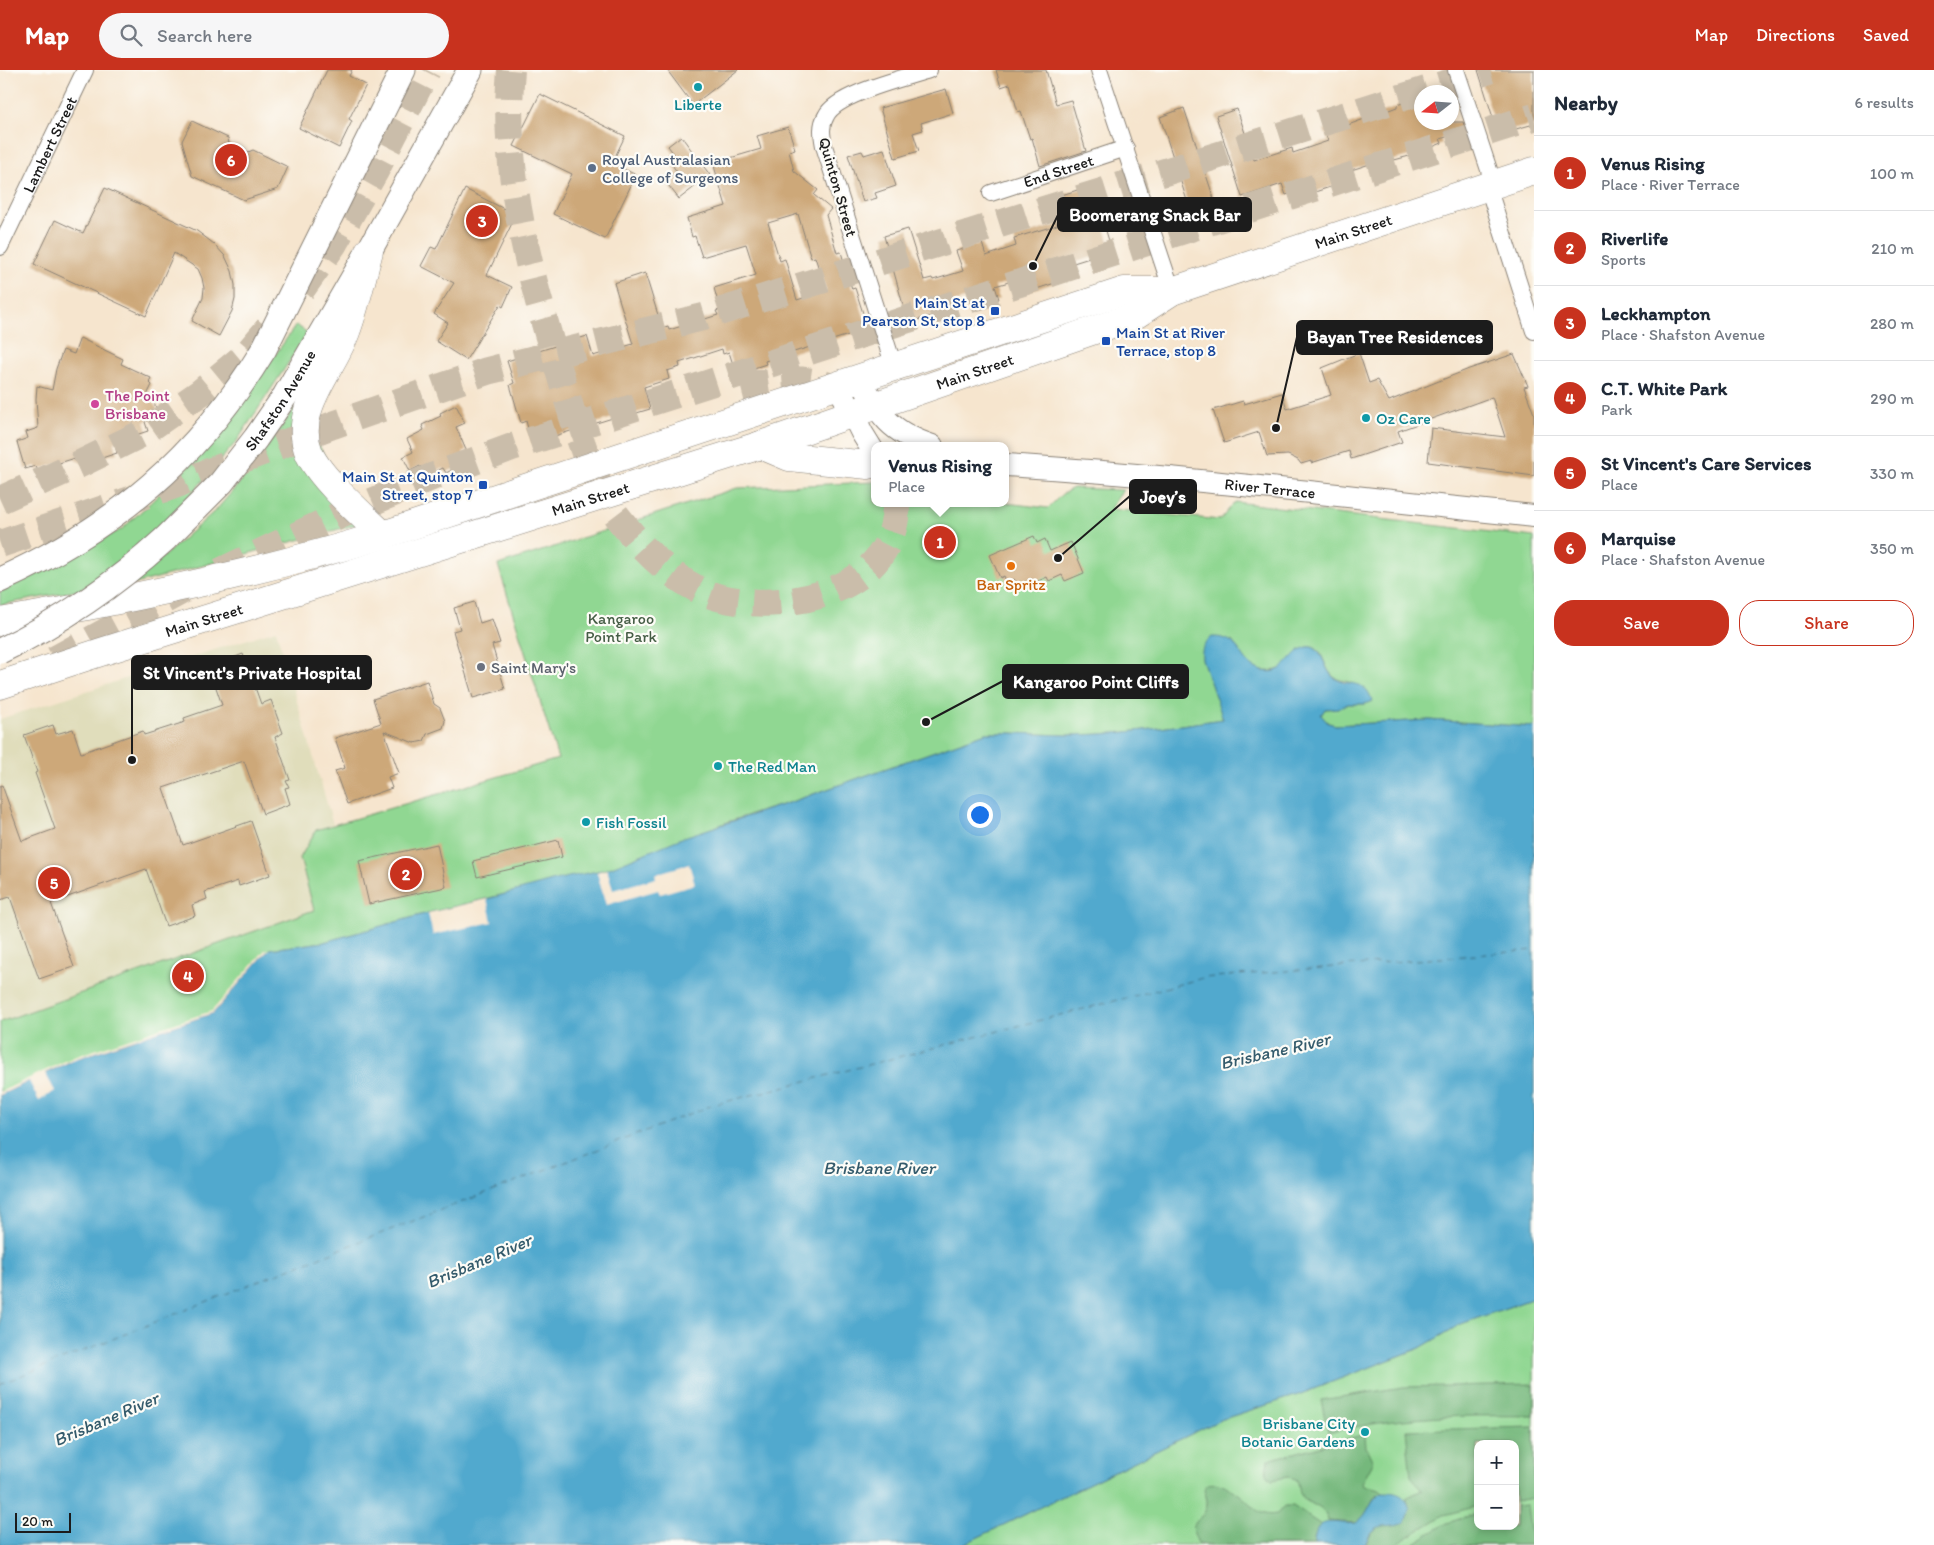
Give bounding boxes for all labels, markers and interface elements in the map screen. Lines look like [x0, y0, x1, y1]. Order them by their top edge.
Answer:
search box [99, 13, 449, 58]
text: Map [25, 21, 69, 50]
icon: search [117, 21, 145, 49]
text: Search here [157, 24, 252, 47]
text: Map [1695, 24, 1728, 46]
text: Directions [1756, 24, 1835, 46]
text: Saved [1863, 24, 1909, 46]
marker: Liberte [692, 81, 704, 93]
north arrow [1414, 85, 1459, 130]
text: Nearby [1554, 90, 1618, 115]
street label: Lambert Street [18, 93, 81, 195]
text: 6 results [1854, 93, 1914, 112]
place label: Liberte [674, 95, 722, 114]
street label: Quinton Street [815, 135, 861, 239]
pin: 6 [215, 141, 247, 179]
place label: Royal Australasian College of Surgeons [602, 150, 738, 187]
street label: End Street [1021, 150, 1096, 191]
text: Venus Rising [1601, 152, 1705, 175]
marker: Royal Australasian College of Surgeons [586, 162, 598, 174]
text: 1 [1566, 164, 1574, 183]
text: 100 m [1870, 164, 1914, 183]
text: Place · River Terrace [1601, 175, 1740, 194]
callout: Boomerang Snack Bar [1058, 198, 1251, 231]
pin: 3 [466, 202, 498, 240]
text: Boomerang Snack Bar [1069, 204, 1242, 226]
street label: Main Street [1312, 209, 1394, 253]
text: Riverlife [1601, 227, 1668, 250]
text: 2 [1566, 239, 1574, 258]
text: 210 m [1871, 239, 1914, 258]
text: Sports [1601, 250, 1646, 269]
place label: Main St at Pearson St, stop 8 [862, 293, 985, 330]
text: Leckhampton [1601, 302, 1711, 325]
marker: Main St at Pearson St, stop 8 [989, 305, 1001, 317]
text: 3 [1566, 314, 1574, 333]
text: 280 m [1870, 314, 1914, 333]
callout: Bayan Tree Residences [1297, 321, 1492, 354]
place label: Main St at River Terrace, stop 8 [1116, 323, 1225, 360]
text: Place · Shafston Avenue [1601, 325, 1765, 344]
text: Bayan Tree Residences [1307, 326, 1483, 348]
marker: Main St at River Terrace, stop 8 [1100, 335, 1112, 347]
street label: Shafston Avenue [240, 346, 319, 454]
street label: Main Street [934, 349, 1016, 393]
text: C.T. White Park [1601, 377, 1727, 400]
place label: The Point Brisbane [105, 386, 170, 423]
text: 4 [1565, 389, 1575, 408]
text: 290 m [1870, 389, 1914, 408]
marker: The Point Brisbane [89, 398, 101, 410]
text: Park [1601, 400, 1632, 419]
place label: Oz Care [1376, 409, 1431, 428]
marker: Oz Care [1360, 412, 1372, 424]
popup [871, 442, 1009, 507]
text: St Vincent's Care Services [1601, 452, 1811, 475]
text: Venus Rising [888, 454, 992, 477]
text: 5 [1566, 464, 1574, 483]
text: 330 m [1870, 464, 1914, 483]
place label: Main St at Quinton Street, stop 7 [342, 467, 473, 504]
street label: River Terrace [1224, 474, 1316, 502]
text: Place [1601, 475, 1638, 494]
street label: Main Street [549, 477, 631, 520]
text: Place [888, 477, 925, 496]
marker: Main St at Quinton Street, stop 7 [477, 479, 489, 491]
callout: Joey’s [1130, 480, 1196, 513]
text: Joey’s [1139, 486, 1186, 508]
pin: 1 [924, 523, 956, 561]
text: Marquise [1601, 527, 1676, 550]
text: 6 [1566, 539, 1574, 558]
text: 350 m [1870, 539, 1914, 558]
text: Place · Shafston Avenue [1601, 550, 1765, 569]
marker: Bar Spritz [1005, 560, 1017, 572]
place label: Bar Spritz [976, 575, 1046, 594]
street label: Main Street [163, 599, 245, 641]
button: Save [1554, 600, 1729, 646]
button: Share [1739, 600, 1914, 646]
park label: Kangaroo Point Park [585, 609, 658, 646]
callout: St Vincent's Private Hospital [132, 656, 371, 689]
place label: Saint Mary's [491, 658, 576, 677]
marker: Saint Mary's [475, 661, 487, 673]
text: St Vincent's Private Hospital [143, 662, 362, 684]
callout: Kangaroo Point Cliffs [1003, 665, 1188, 698]
text: Kangaroo Point Cliffs [1013, 671, 1179, 693]
place label: The Red Man [728, 757, 816, 776]
marker: The Red Man [712, 760, 724, 772]
your location [967, 802, 993, 828]
place label: Fish Fossil [596, 813, 667, 832]
marker: Fish Fossil [580, 816, 592, 828]
pin: 2 [390, 855, 422, 893]
pin: 5 [38, 864, 70, 902]
pin: 4 [172, 957, 204, 995]
water label: Brisbane River [1218, 1027, 1334, 1074]
water label: Brisbane River [823, 1157, 937, 1179]
water label: Brisbane River [423, 1228, 537, 1293]
water label: Brisbane River [50, 1386, 164, 1451]
place label: Brisbane City Botanic Gardens [1241, 1414, 1355, 1451]
marker: Brisbane City Botanic Gardens [1359, 1426, 1371, 1438]
map controls [1474, 1440, 1519, 1530]
button: + [1474, 1440, 1519, 1485]
button: − [1474, 1485, 1519, 1530]
scale bar [15, 1510, 71, 1533]
text: 20 m [22, 1513, 53, 1530]

